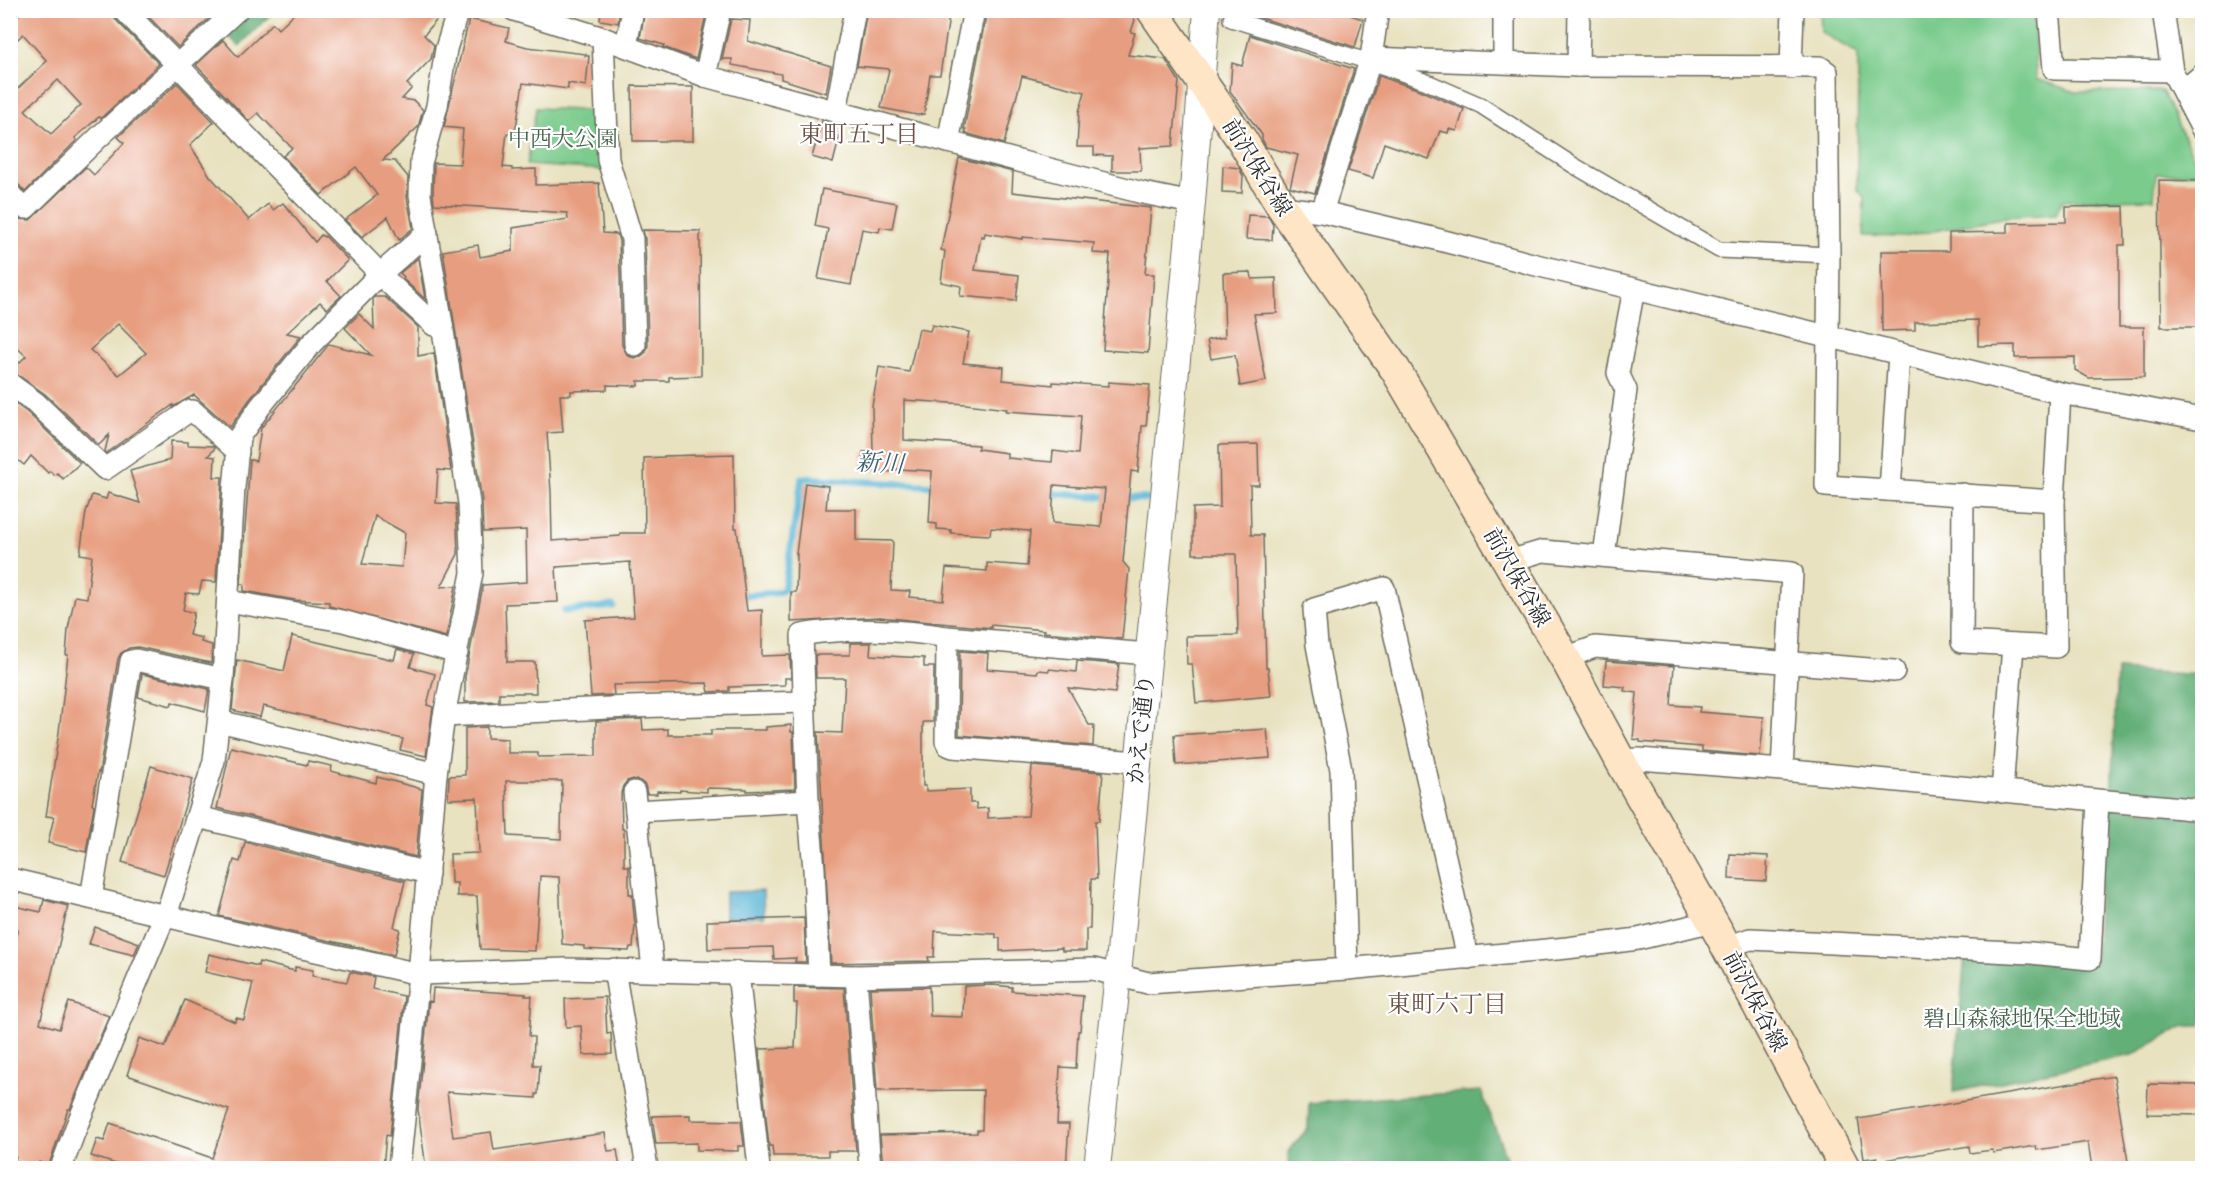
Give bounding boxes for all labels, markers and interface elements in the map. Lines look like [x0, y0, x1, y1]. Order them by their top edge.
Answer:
street label: 前沢保谷線 [1216, 114, 1297, 222]
district label: 東町五丁目 [799, 120, 919, 150]
park label: 中西大公園 [508, 126, 618, 153]
water label: 新川 [855, 448, 908, 480]
street label: 前沢保谷線 [1478, 523, 1556, 632]
street label: かえで通り [1122, 673, 1161, 785]
street label: 前沢保谷線 [1717, 947, 1792, 1057]
district label: 東町六丁目 [1387, 990, 1507, 1020]
park label: 碧山森緑地保全地域 [1923, 1006, 2121, 1033]

